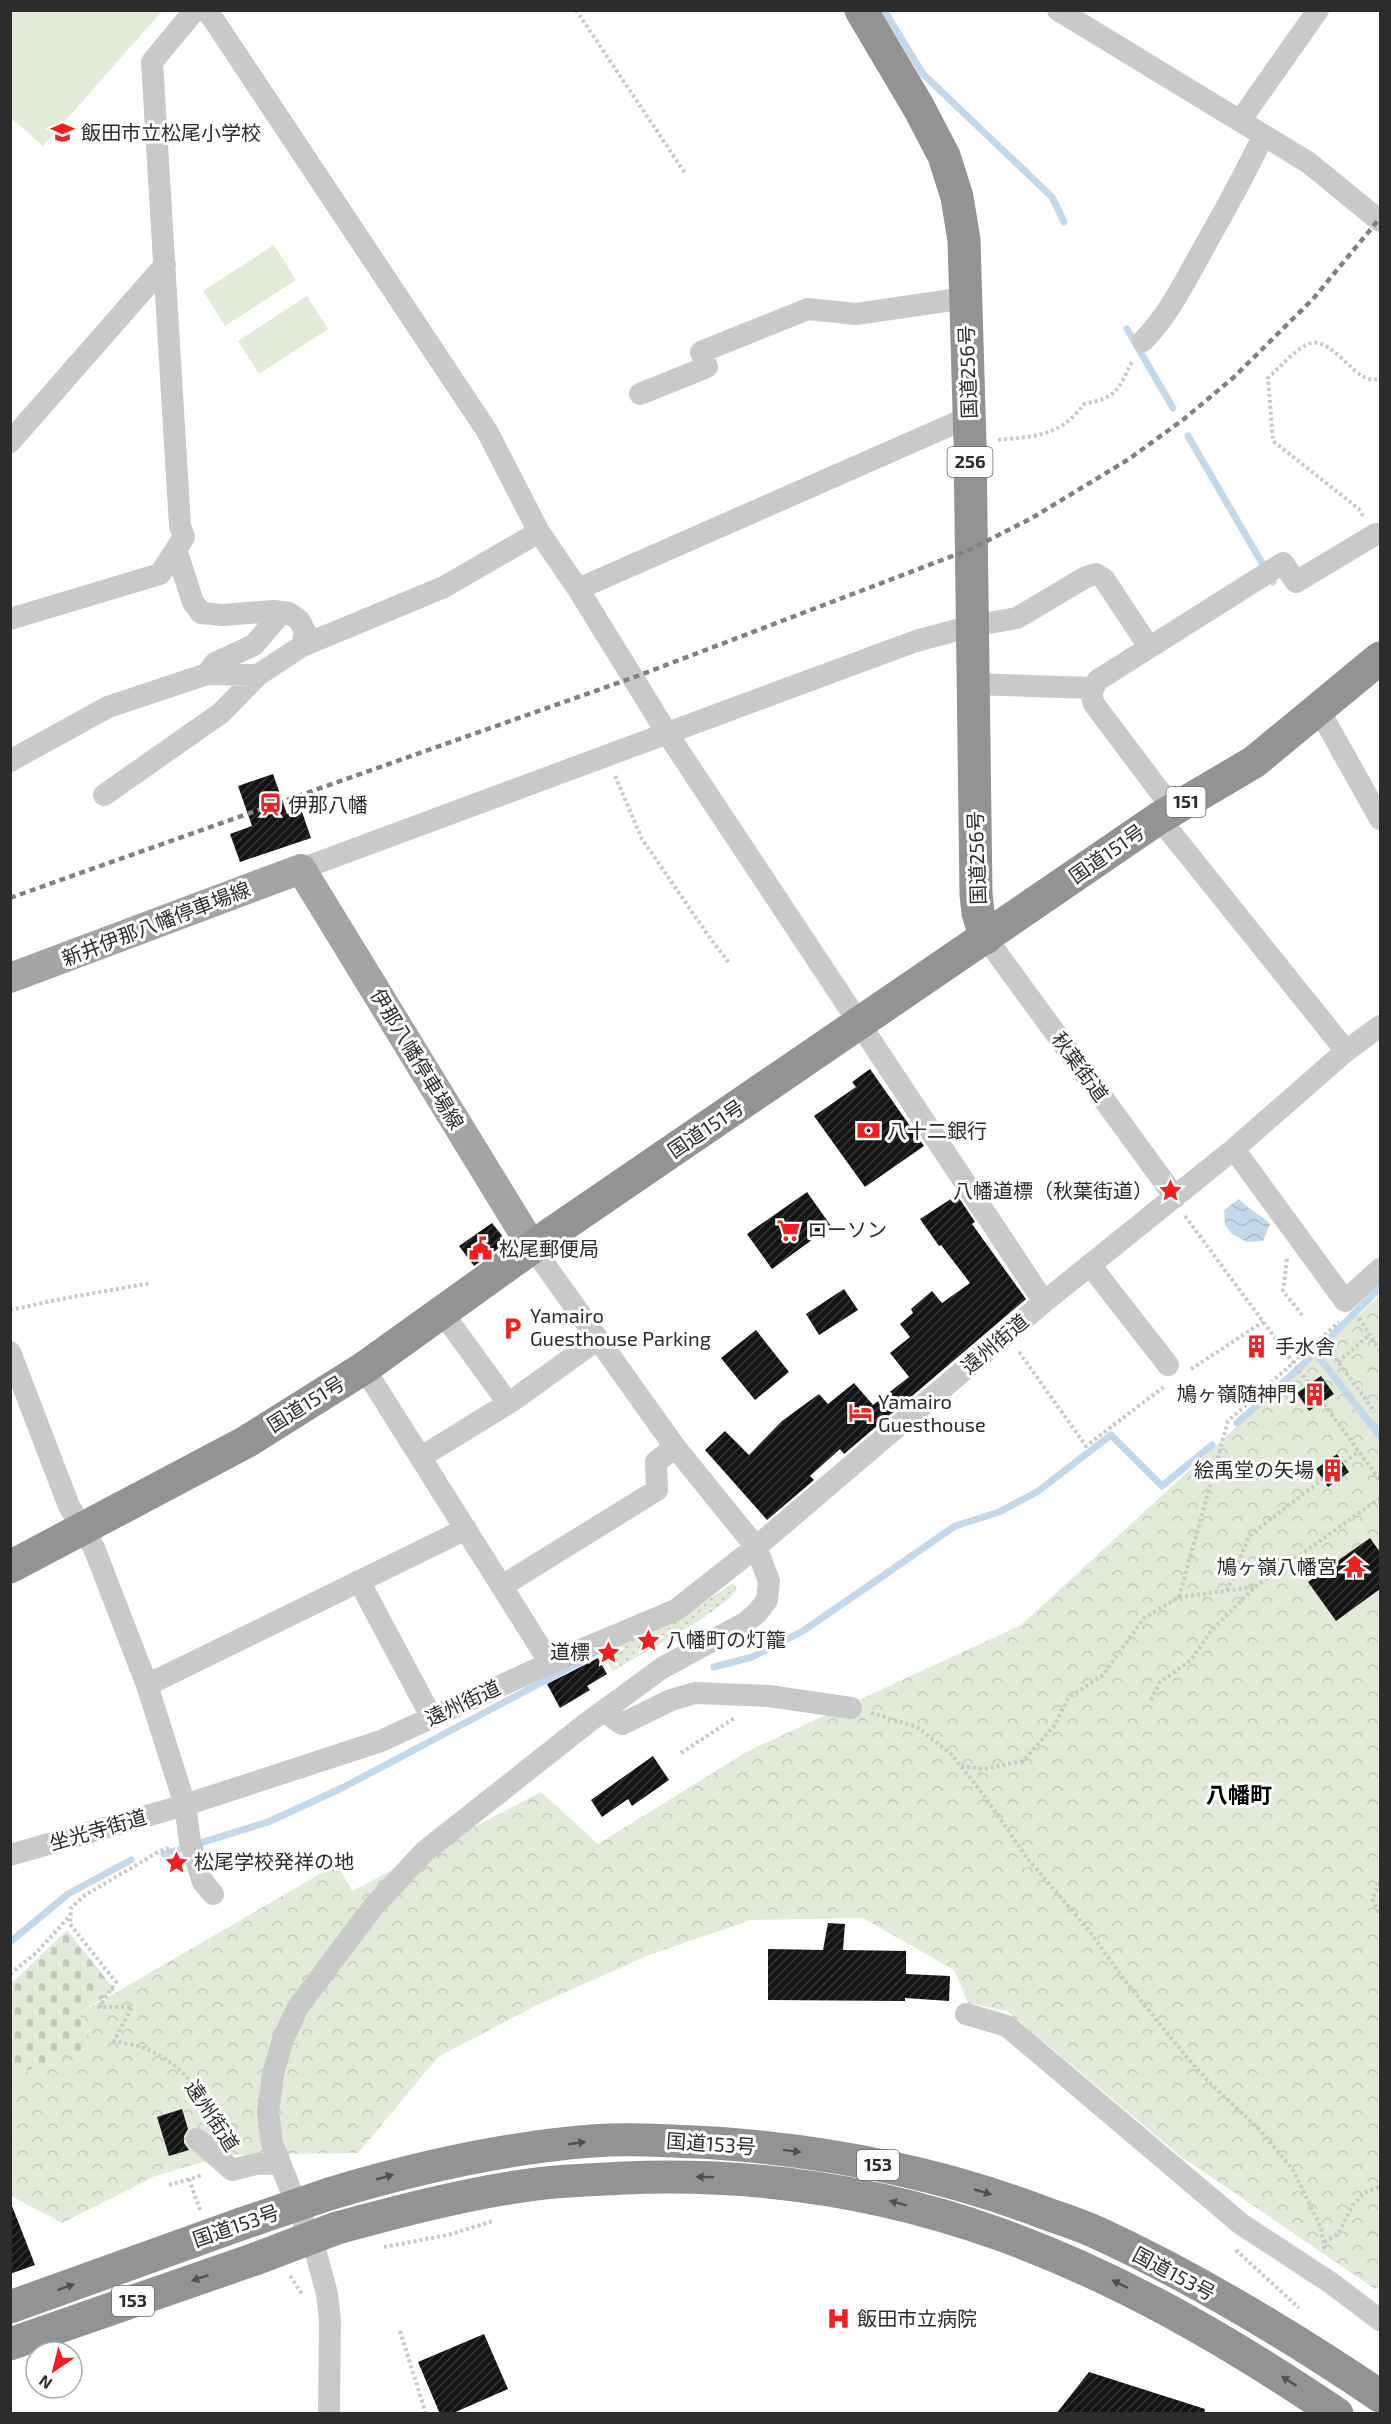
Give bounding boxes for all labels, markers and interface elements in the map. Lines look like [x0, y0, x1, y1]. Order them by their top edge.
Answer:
school or university icon: 飯田市立松尾小学校 [50, 120, 76, 146]
place label: 飯田市立松尾小学校 [81, 120, 261, 144]
street label: 国道256号 [953, 325, 981, 419]
road number: 256 [948, 447, 992, 477]
road number: 151 [1166, 787, 1206, 817]
station icon: 伊那八幡 [257, 792, 283, 818]
place label: 伊那八幡 [288, 792, 368, 816]
street label: 国道256号 [962, 811, 990, 905]
street label: 国道151号 [1064, 819, 1149, 888]
street label: 新井伊那八幡停車場線 [58, 876, 253, 970]
street label: 伊那八幡停車場線 [366, 984, 469, 1133]
street label: 秋葉街道 [1048, 1027, 1114, 1106]
street label: 国道151号 [663, 1094, 748, 1162]
bank icon: 八十二銀行 [856, 1118, 882, 1144]
place label: 八十二銀行 [887, 1118, 987, 1142]
place label: 八幡道標（秋葉街道） [953, 1178, 1153, 1202]
place icon: 八幡道標（秋葉街道） [1158, 1178, 1184, 1204]
supermarket icon: ローソン [776, 1217, 802, 1243]
place label: ローソン [807, 1217, 887, 1241]
public building icon: 松尾郵便局 [468, 1236, 494, 1262]
place label: 松尾郵便局 [499, 1236, 599, 1260]
place label: Yamairo Guesthouse Parking [530, 1303, 711, 1350]
street label: 遠州街道 [956, 1308, 1033, 1378]
parking icon: Yamairo Guesthouse Parking [499, 1315, 525, 1341]
building icon: 手水舎 [1244, 1334, 1270, 1360]
place label: 手水舎 [1275, 1334, 1335, 1358]
street label: 国道151号 [262, 1370, 349, 1436]
place label: 鳩ヶ嶺随神門 [1177, 1381, 1297, 1405]
building icon: 鳩ヶ嶺随神門 [1302, 1381, 1328, 1407]
place label: Yamairo Guesthouse [878, 1389, 986, 1436]
hotel icon: Yamairo Guesthouse [847, 1400, 873, 1426]
place label: 絵禹堂の矢場 [1194, 1457, 1314, 1481]
building icon: 絵禹堂の矢場 [1319, 1457, 1345, 1483]
place label: 鳩ヶ嶺八幡宮 [1217, 1554, 1337, 1578]
temple icon: 鳩ヶ嶺八幡宮 [1342, 1554, 1368, 1580]
place icon: 八幡町の灯籠 [635, 1627, 661, 1653]
place label: 八幡町の灯籠 [666, 1627, 786, 1651]
place label: 道標 [550, 1639, 590, 1663]
place icon: 道標 [595, 1639, 621, 1665]
street label: 遠州街道 [421, 1674, 504, 1730]
district label: 八幡町 [1206, 1781, 1272, 1807]
street label: 坐光寺街道 [46, 1804, 149, 1854]
place icon: 松尾学校発祥の地 [163, 1849, 189, 1875]
place label: 松尾学校発祥の地 [194, 1849, 354, 1873]
street label: 遠州街道 [181, 2075, 245, 2156]
street label: 国道153号 [665, 2128, 757, 2158]
one-way arrow [568, 2138, 587, 2148]
one-way arrow [783, 2146, 802, 2156]
road number: 153 [857, 2150, 899, 2180]
one-way arrow [376, 2172, 394, 2181]
one-way arrow [695, 2173, 714, 2182]
one-way arrow [974, 2187, 992, 2197]
one-way arrow [888, 2197, 907, 2207]
street label: 国道153号 [189, 2199, 282, 2251]
street label: 国道153号 [1129, 2241, 1220, 2305]
one-way arrow [191, 2273, 209, 2283]
one-way arrow [1111, 2279, 1128, 2288]
one-way arrow [57, 2282, 75, 2292]
road number: 153 [112, 2286, 154, 2316]
hospital icon: 飯田市立病院 [826, 2306, 852, 2332]
place label: 飯田市立病院 [857, 2306, 977, 2330]
north arrow [24, 2340, 84, 2400]
text: N [35, 2372, 55, 2394]
one-way arrow [1280, 2376, 1297, 2387]

